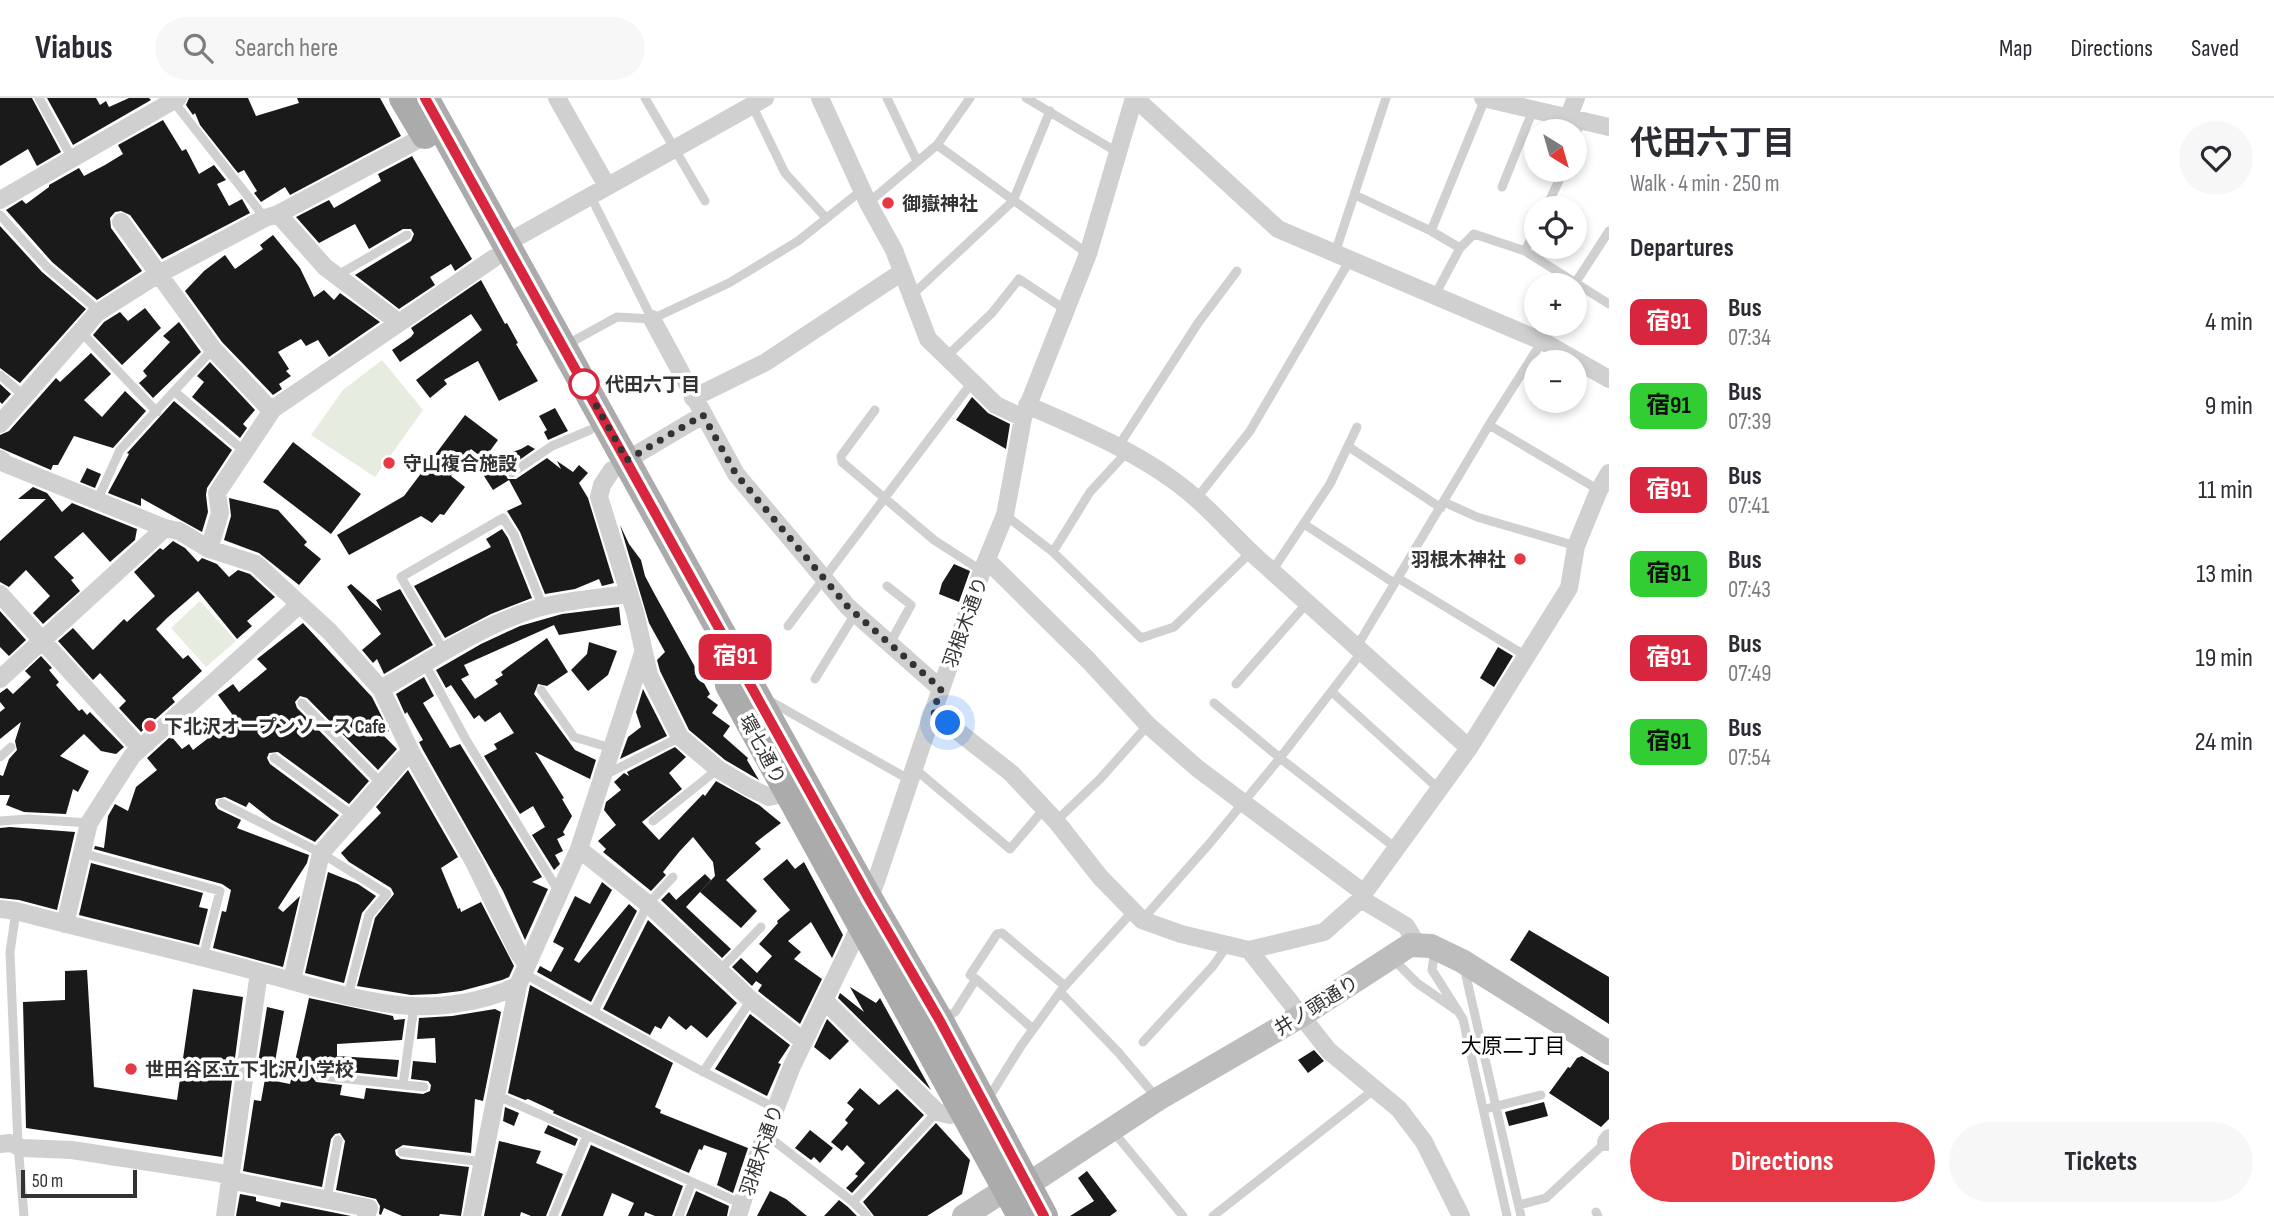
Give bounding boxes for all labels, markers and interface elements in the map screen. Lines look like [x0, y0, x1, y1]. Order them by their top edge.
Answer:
search box [155, 17, 645, 80]
text: Viabus [35, 28, 113, 68]
icon: search [179, 29, 217, 67]
text: Search here [235, 33, 338, 64]
text: Map [1999, 34, 2032, 63]
text: Directions [2070, 34, 2153, 63]
text: Saved [2191, 34, 2239, 63]
north arrow [1524, 119, 1587, 182]
map controls [1524, 119, 1587, 413]
button: heart [2179, 121, 2253, 195]
text: 代田六丁目 [1630, 124, 1795, 164]
text: Walk · 4 min · 250 m [1630, 170, 1780, 198]
place label: 御嶽神社 [902, 193, 978, 216]
marker: 御嶽神社 [880, 195, 896, 211]
button: locate [1524, 196, 1587, 259]
text: Departures [1630, 233, 1734, 264]
button: + [1524, 273, 1587, 336]
text: Bus [1728, 293, 1762, 324]
text: 宿91 [1646, 307, 1691, 336]
text: 4 min [2205, 307, 2253, 338]
text: 07:34 [1728, 324, 1771, 352]
button: − [1524, 350, 1587, 413]
marker: 代田六丁目 [569, 369, 599, 399]
place label: 代田六丁目 [605, 374, 700, 397]
text: Bus [1728, 377, 1762, 408]
text: 宿91 [1646, 391, 1691, 420]
text: 9 min [2205, 391, 2253, 422]
text: 07:39 [1728, 408, 1771, 436]
place label: 守山複合施設 [403, 453, 517, 476]
marker: 守山複合施設 [381, 455, 397, 471]
text: Bus [1728, 461, 1762, 492]
text: 宿91 [1646, 475, 1691, 504]
text: 11 min [2198, 475, 2253, 506]
text: 07:41 [1728, 492, 1769, 520]
text: Bus [1728, 545, 1762, 576]
place label: 羽根木神社 [1411, 549, 1506, 572]
marker: 羽根木神社 [1512, 551, 1528, 567]
text: 宿91 [1646, 559, 1691, 588]
text: 13 min [2196, 559, 2253, 590]
street label: 羽根木通り [939, 574, 993, 671]
text: 07:43 [1728, 576, 1771, 604]
text: Bus [1728, 629, 1762, 660]
line badge: 宿91 [695, 634, 775, 680]
text: 宿91 [713, 642, 757, 671]
text: 宿91 [1646, 643, 1691, 672]
text: 19 min [2196, 643, 2253, 674]
text: 07:49 [1728, 660, 1771, 688]
your location [930, 705, 965, 740]
street label: 環七通り [734, 711, 790, 789]
text: Bus [1728, 713, 1762, 744]
place label: 下北沢オープンソース Cafe [164, 716, 386, 739]
marker: 下北沢オープンソース Cafe [142, 718, 158, 734]
text: 宿91 [1646, 727, 1691, 756]
text: 24 min [2195, 727, 2253, 758]
text: 07:54 [1728, 744, 1771, 772]
street label: 井ノ頭通り [1270, 971, 1363, 1041]
district label: 大原二丁目 [1461, 1034, 1566, 1059]
place label: 世田谷区立下北沢小学校 [145, 1059, 354, 1082]
marker: 世田谷区立下北沢小学校 [123, 1061, 139, 1077]
street label: 羽根木通り [736, 1102, 789, 1199]
button: Directions [1630, 1122, 1935, 1202]
button: Tickets [1949, 1122, 2253, 1202]
scale bar [21, 1167, 136, 1199]
text: 50 m [32, 1170, 63, 1193]

